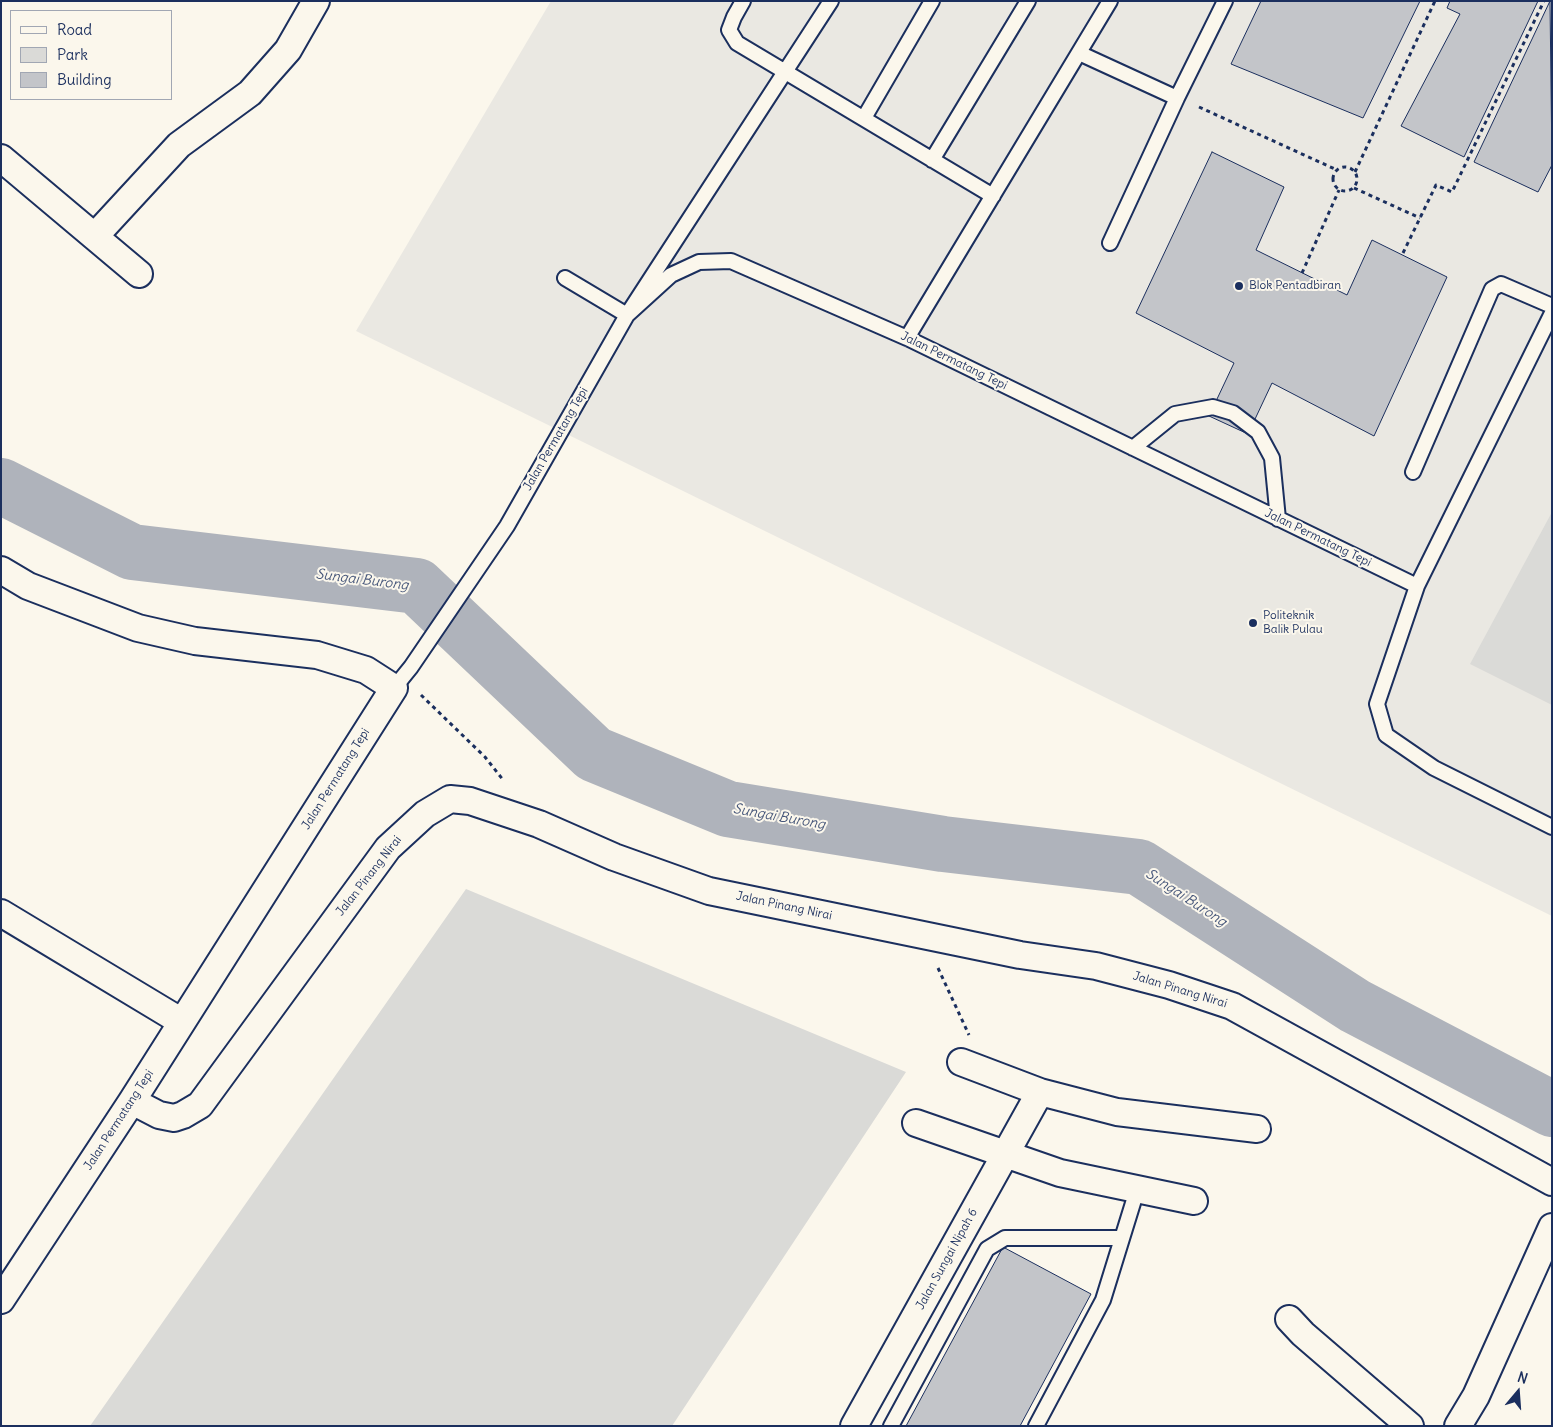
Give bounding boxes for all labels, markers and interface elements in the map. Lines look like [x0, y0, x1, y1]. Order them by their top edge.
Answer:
legend [10, 10, 172, 100]
text: Road [57, 20, 92, 39]
text: Park [57, 45, 88, 64]
text: Building [57, 70, 112, 89]
place label: Blok Pentadbiran [1249, 279, 1341, 293]
marker: Blok Pentadbiran [1233, 280, 1245, 292]
street label: Jalan Permatang Tepi [898, 329, 1010, 393]
street label: Jalan Permatang Tepi [521, 385, 591, 493]
street label: Jalan Permatang Tepi [1262, 506, 1374, 570]
water label: Sungai Burong [315, 566, 409, 594]
place label: Politeknik Balik Pulau [1263, 609, 1323, 637]
marker: Politeknik Balik Pulau [1247, 617, 1259, 629]
street label: Jalan Permatang Tepi [299, 726, 373, 832]
water label: Sungai Burong [732, 801, 826, 833]
street label: Jalan Pinang Nirai [333, 833, 405, 919]
water label: Sungai Burong [1142, 866, 1230, 930]
street label: Jalan Pinang Nirai [735, 889, 833, 923]
street label: Jalan Pinang Nirai [1131, 969, 1229, 1011]
street label: Jalan Permatang Tepi [81, 1067, 157, 1173]
street label: Jalan Sungai Nipah 6 [913, 1206, 981, 1312]
north arrow [1493, 1367, 1543, 1417]
text: N [1515, 1368, 1530, 1388]

